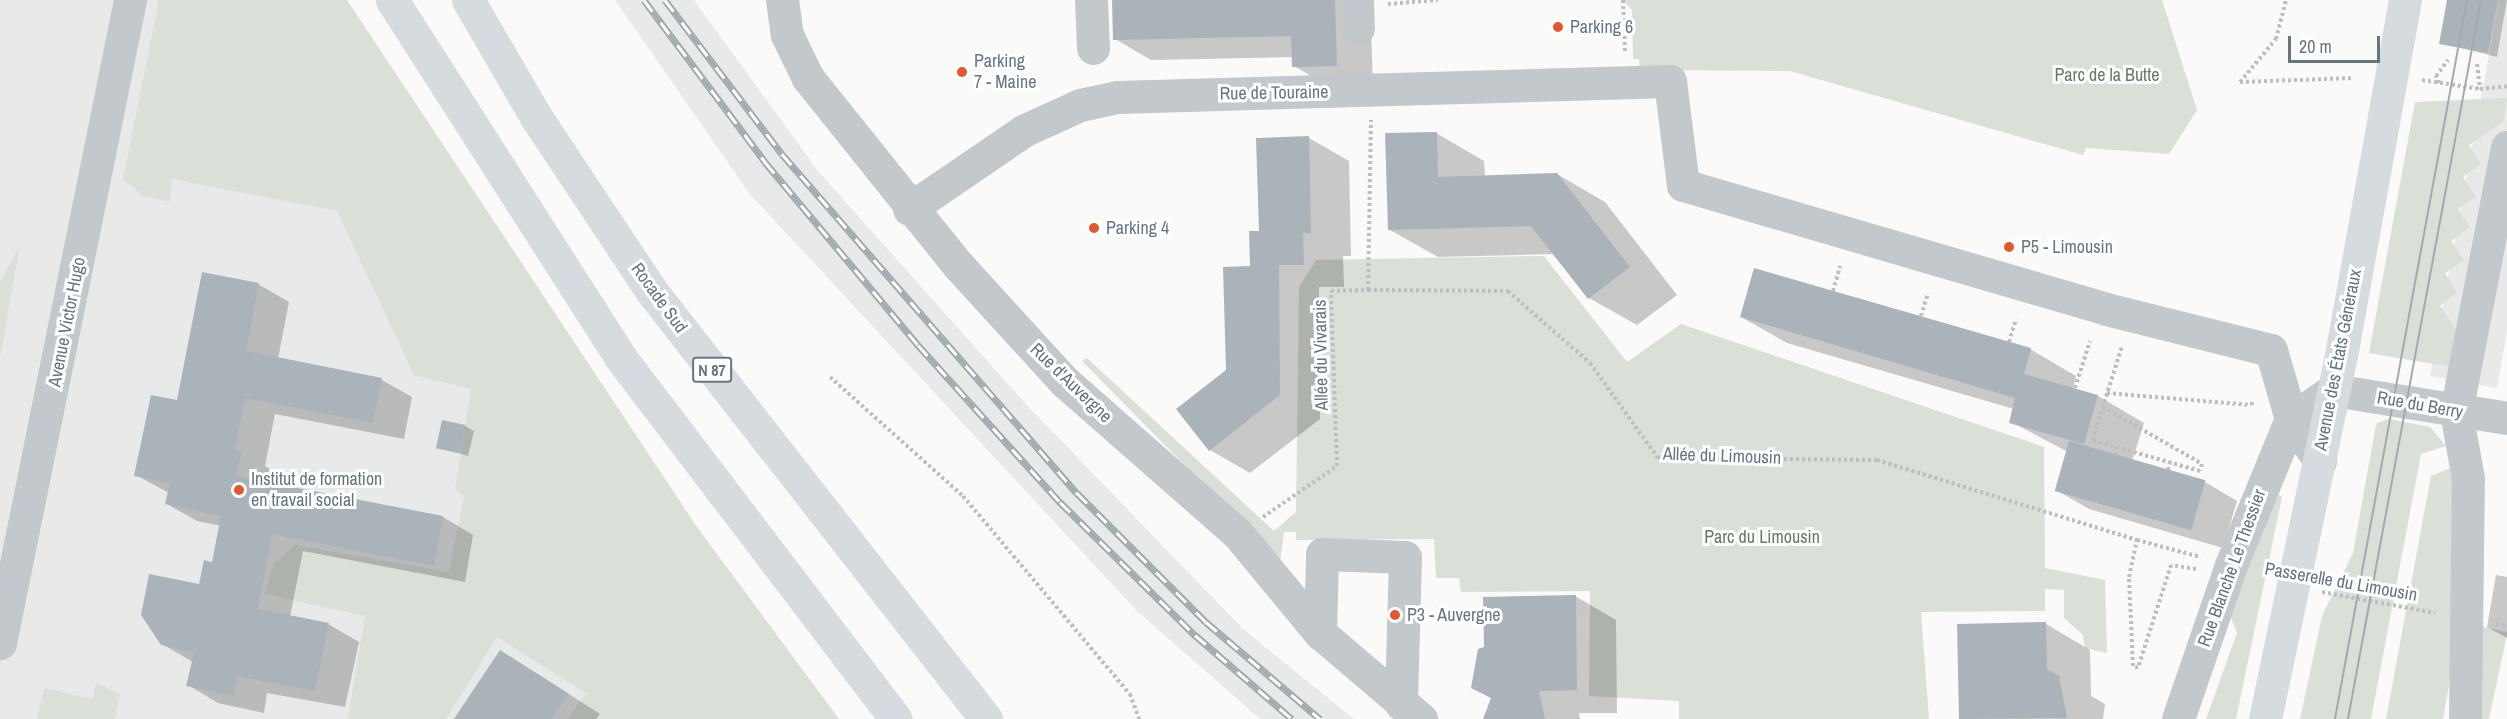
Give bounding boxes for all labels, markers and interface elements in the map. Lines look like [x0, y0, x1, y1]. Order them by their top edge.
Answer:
place label: Parking 6 [1570, 16, 1633, 38]
marker: Parking 6 [1551, 20, 1565, 34]
scale bar [2291, 24, 2382, 62]
text: 20 m [2299, 34, 2332, 59]
place label: Parking 7 - Maine [974, 51, 1036, 94]
park label: Parc de la Butte [2054, 64, 2160, 86]
marker: Parking 7 - Maine [955, 65, 969, 79]
street label: Rue de Touraine [1219, 81, 1329, 105]
place label: Parking 4 [1106, 217, 1169, 239]
marker: Parking 4 [1087, 221, 1101, 235]
place label: P5 - Limousin [2021, 236, 2113, 258]
marker: P5 - Limousin [2002, 240, 2016, 254]
street label: Avenue Victor Hugo [44, 255, 90, 389]
street label: Rocade Sud [626, 259, 692, 337]
street label: Avenue des États Généraux [2310, 267, 2366, 453]
street label: Allée du Vivarais [1309, 299, 1333, 411]
street label: Rue d'Auvergne [1026, 339, 1116, 427]
road number: N 87 [691, 357, 733, 383]
street label: Rue du Berry [2375, 387, 2465, 423]
street label: Allée du Limousin [1663, 443, 1781, 469]
place label: Institut de formation en travail social [251, 469, 382, 512]
marker: Institut de formation en travail social [232, 483, 246, 497]
street label: Rue Blanche Le Thessier [2193, 486, 2271, 650]
park label: Parc du Limousin [1704, 526, 1820, 548]
street label: Passerelle du Limousin [2263, 558, 2419, 606]
place label: P3 - Auvergne [1407, 604, 1501, 626]
marker: P3 - Auvergne [1388, 608, 1402, 622]

